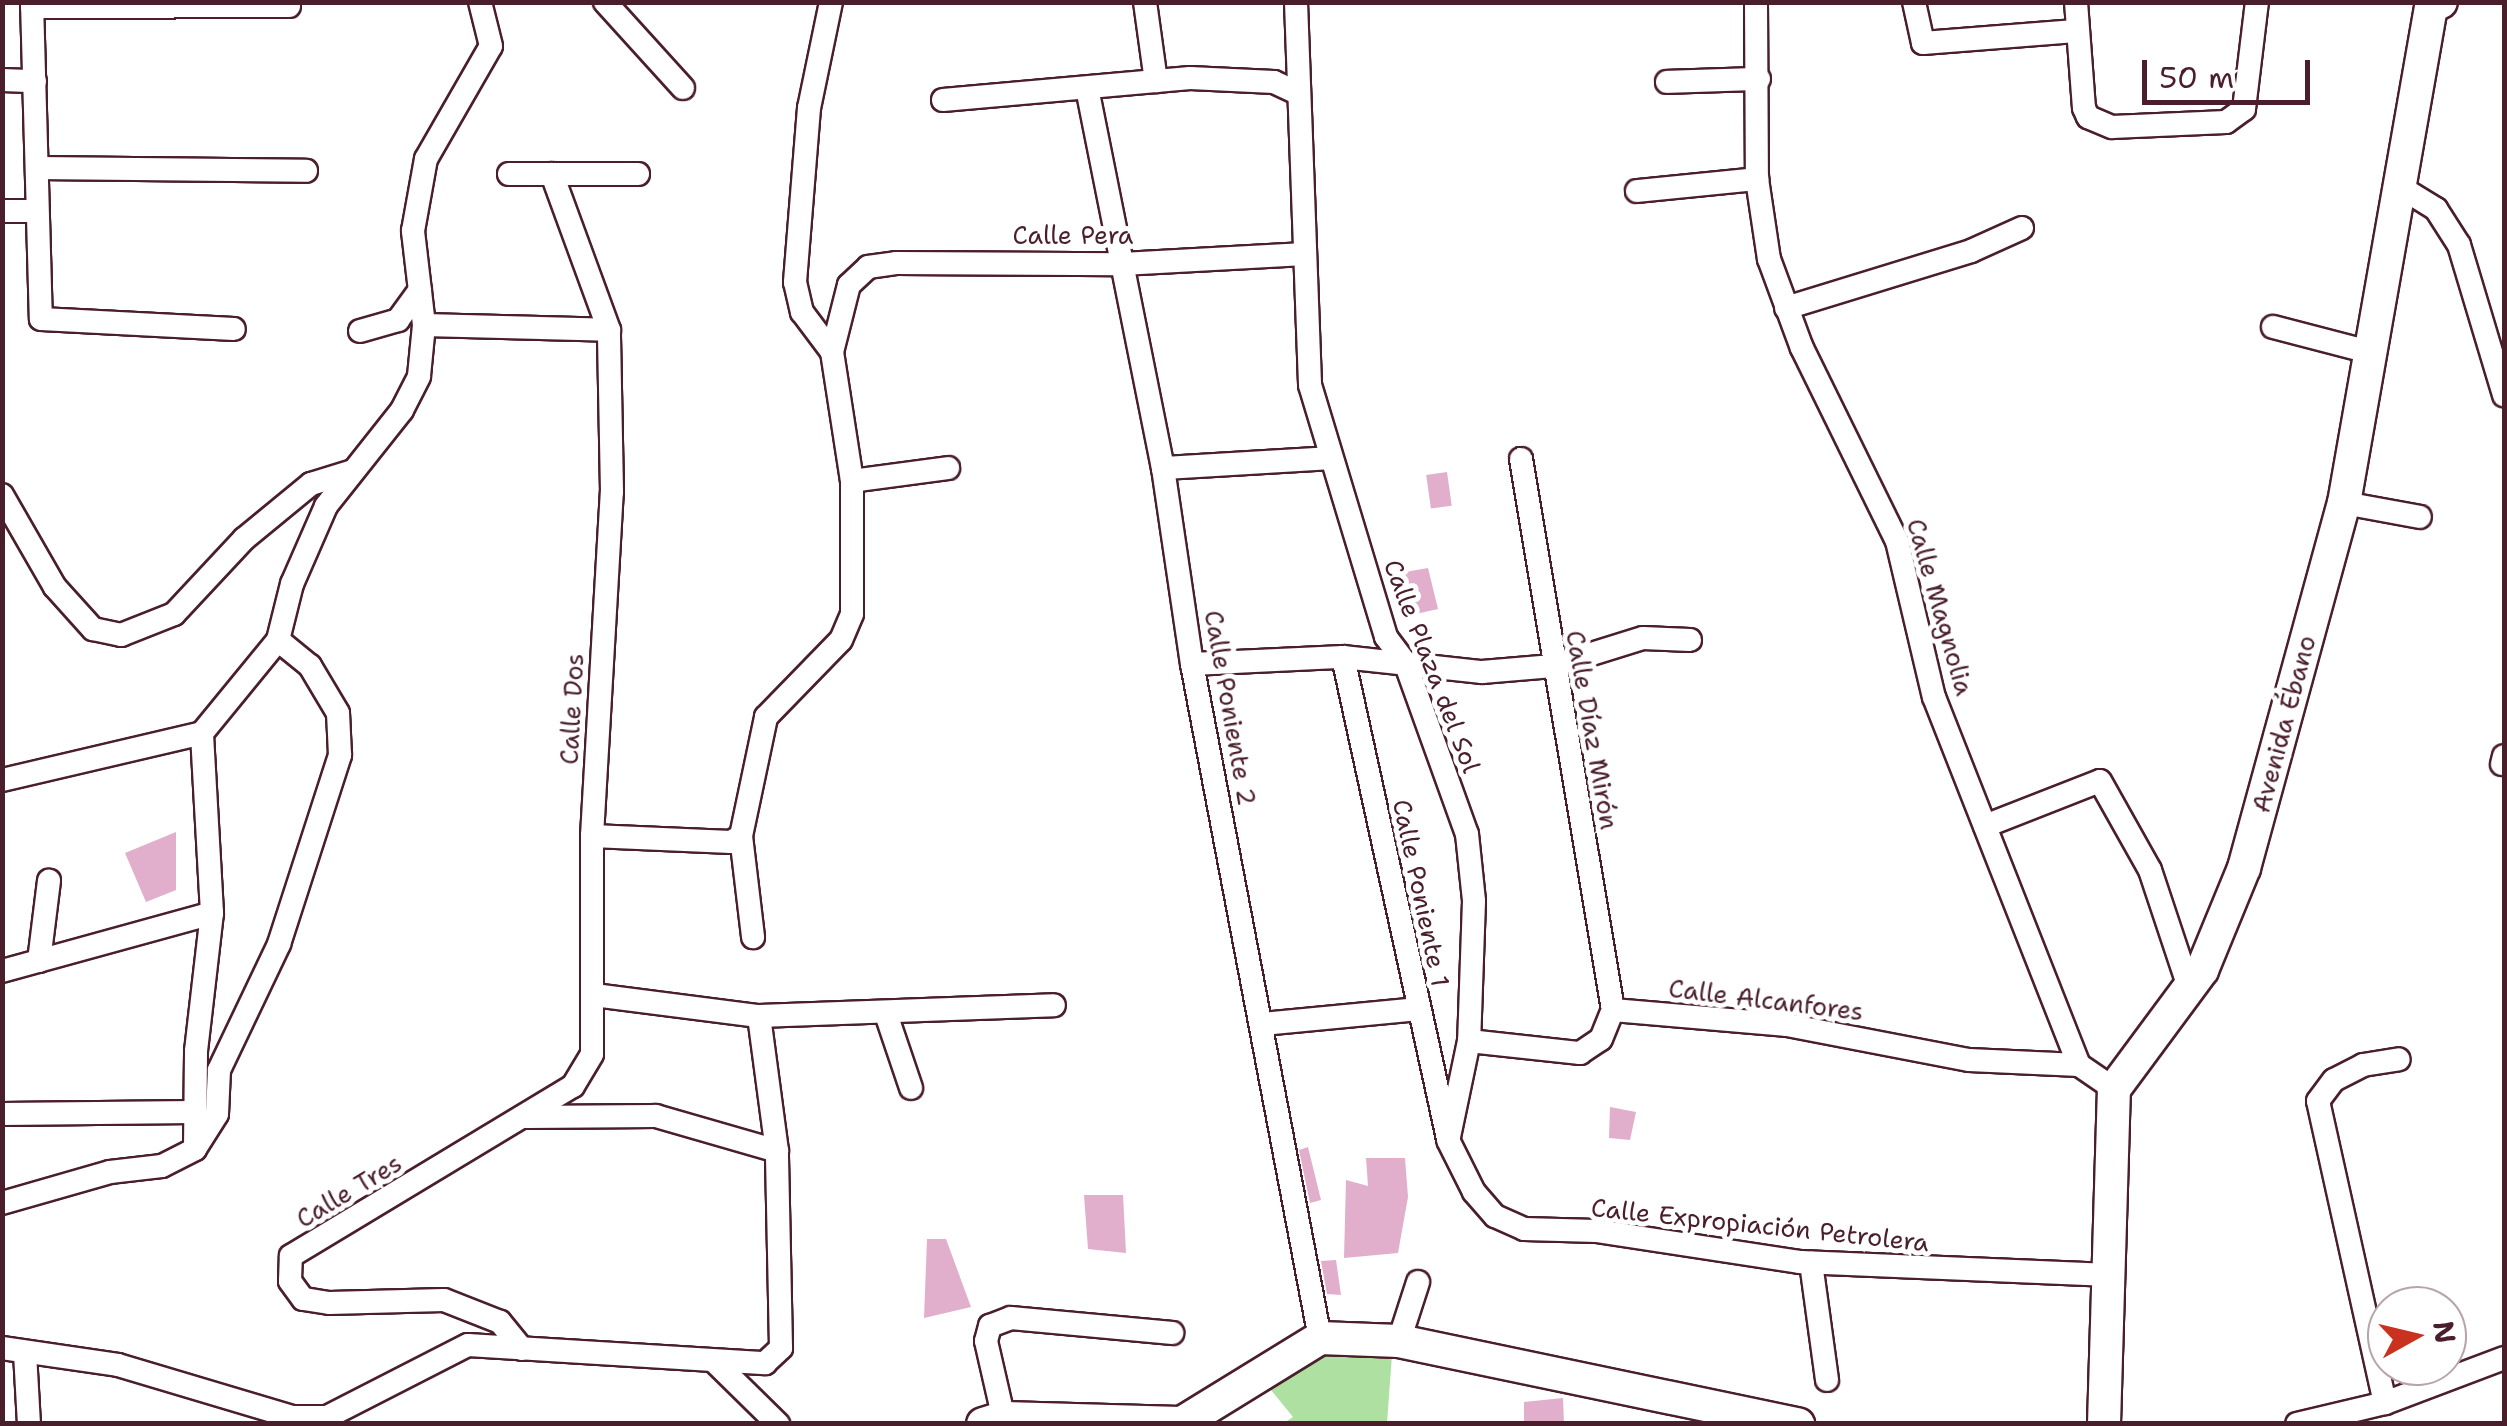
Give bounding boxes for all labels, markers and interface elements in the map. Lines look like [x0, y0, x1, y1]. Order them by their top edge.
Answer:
scale bar [2147, 40, 2314, 102]
text: 50 m [2159, 57, 2234, 98]
street label: Calle Pera [1013, 220, 1133, 250]
street label: Calle Magnolia [1900, 515, 1980, 699]
street label: Calle Plaza del Sol [1378, 555, 1486, 777]
street label: Calle Poniente 2 [1198, 608, 1262, 808]
street label: Calle Díaz Mirón [1560, 628, 1624, 832]
street label: Avenida Ébano [2246, 632, 2322, 816]
street label: Calle Dos [554, 653, 590, 765]
street label: Calle Poniente 1 [1387, 797, 1455, 989]
street label: Calle Alcanfores [1667, 973, 1865, 1027]
street label: Calle Tres [291, 1148, 407, 1234]
street label: Calle Expropiación Petrolera [1589, 1192, 1931, 1258]
north arrow [2367, 1286, 2467, 1386]
text: N [2424, 1318, 2465, 1346]

